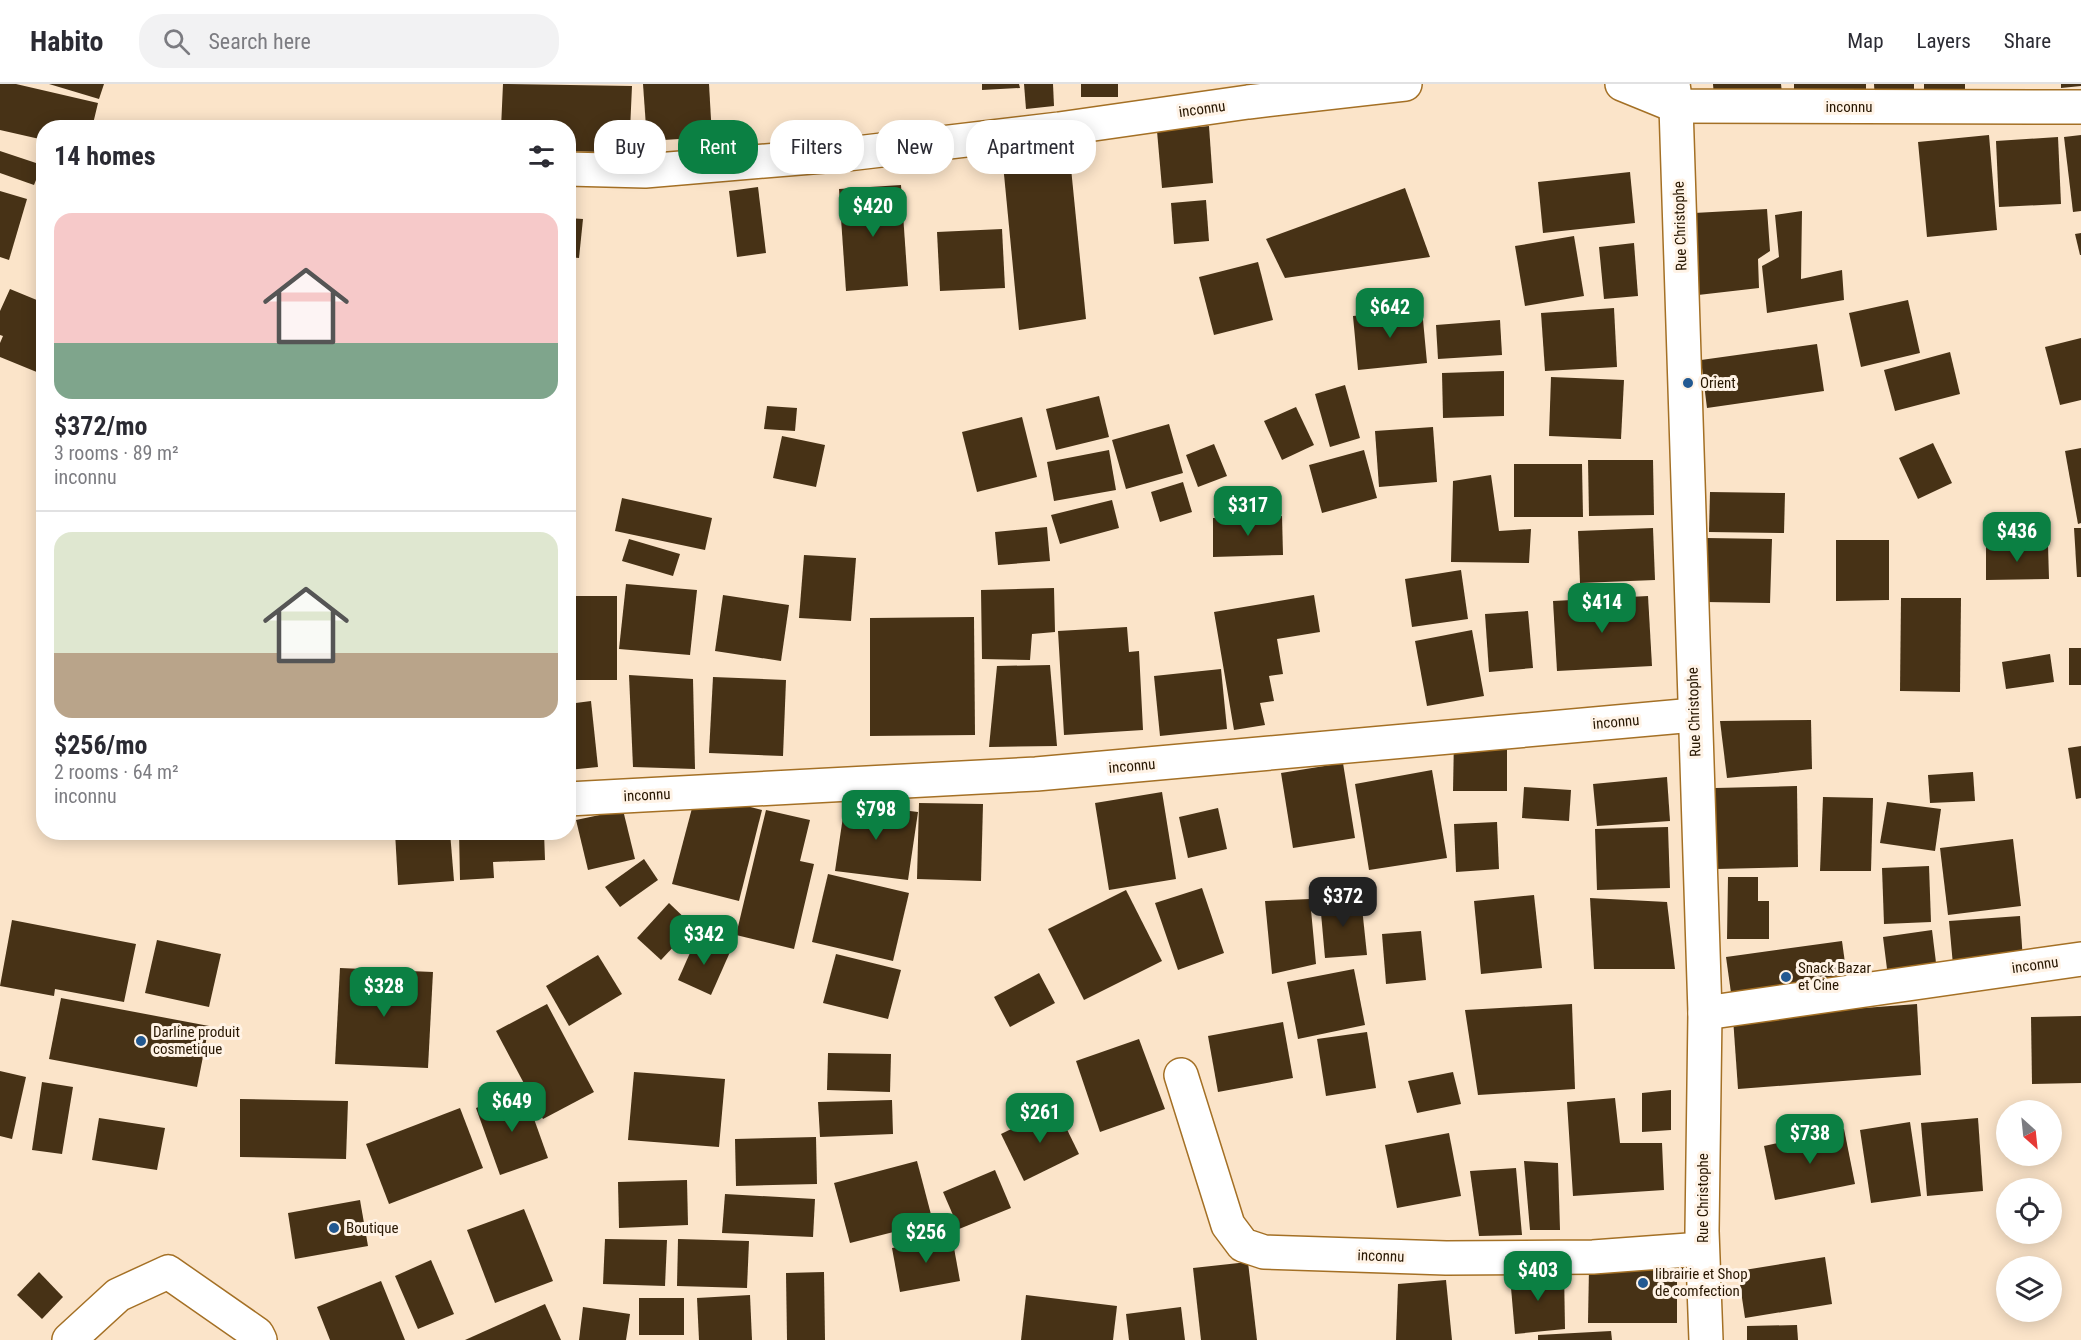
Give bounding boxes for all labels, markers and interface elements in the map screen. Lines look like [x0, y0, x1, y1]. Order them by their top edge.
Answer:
search box [139, 14, 559, 68]
text: Habito [30, 25, 103, 58]
icon: search [160, 25, 193, 58]
text: Search here [208, 29, 311, 54]
text: Map [1847, 29, 1884, 53]
text: Layers [1917, 29, 1971, 53]
text: Share [2004, 29, 2051, 53]
street label: inconnu [1177, 97, 1227, 121]
street label: inconnu [1826, 98, 1872, 116]
chip: Buy [594, 120, 666, 174]
chip: Rent [678, 120, 758, 174]
chip: Filters [770, 120, 864, 174]
chip: New [876, 120, 954, 174]
chip: Apartment [966, 120, 1096, 174]
icon: filters [525, 140, 558, 173]
text: 14 homes [54, 141, 156, 171]
street label: Rue Christophe [1669, 181, 1691, 271]
pin: $420 [837, 187, 909, 238]
text: $420 [853, 194, 893, 218]
icon: home [252, 252, 360, 360]
pin: $642 [1354, 288, 1426, 339]
text: $642 [1370, 295, 1410, 319]
place label: Orient [1700, 374, 1736, 392]
marker: Orient [1681, 376, 1695, 390]
text: $372/mo [54, 411, 147, 441]
text: 3 rooms · 89 m² [54, 441, 179, 465]
text: inconnu [54, 465, 117, 489]
pin: $317 [1212, 486, 1284, 537]
text: $317 [1228, 493, 1268, 517]
pin: $436 [1981, 512, 2053, 563]
text: $436 [1997, 519, 2037, 543]
icon: home [252, 571, 360, 679]
pin: $414 [1566, 583, 1638, 634]
text: $414 [1582, 590, 1622, 614]
street label: Rue Christophe [1683, 667, 1705, 757]
street label: inconnu [1592, 711, 1640, 733]
text: $256/mo [54, 730, 147, 760]
street label: inconnu [1108, 755, 1156, 777]
text: 2 rooms · 64 m² [54, 760, 179, 784]
text: inconnu [54, 784, 117, 808]
street label: inconnu [623, 785, 671, 805]
pin: $798 [840, 790, 912, 841]
text: $798 [856, 797, 896, 821]
pin: $372 [1307, 877, 1379, 928]
text: $372 [1323, 884, 1363, 908]
pin: $342 [668, 915, 740, 966]
text: $342 [684, 922, 724, 946]
street label: inconnu [2010, 953, 2060, 977]
place label: Snack Bazar et Cine [1798, 959, 1872, 994]
pin: $328 [348, 967, 420, 1018]
marker: Snack Bazar et Cine [1779, 970, 1793, 984]
text: $328 [364, 974, 404, 998]
place label: Darline produit cosmetique [153, 1023, 240, 1058]
marker: Darline produit cosmetique [134, 1034, 148, 1048]
pin: $649 [476, 1082, 548, 1133]
text: $649 [492, 1089, 532, 1113]
pin: $261 [1004, 1093, 1076, 1144]
text: $261 [1020, 1100, 1060, 1124]
north arrow [1996, 1100, 2062, 1166]
map controls [1996, 1100, 2062, 1322]
pin: $738 [1774, 1114, 1846, 1165]
text: $738 [1790, 1121, 1830, 1145]
street label: Rue Christophe [1694, 1153, 1712, 1243]
button: locate [1996, 1178, 2062, 1244]
pin: $256 [890, 1213, 962, 1264]
place label: Boutique [346, 1219, 399, 1237]
text: $256 [906, 1220, 946, 1244]
marker: Boutique [327, 1221, 341, 1235]
street label: inconnu [1357, 1246, 1405, 1266]
pin: $403 [1502, 1251, 1574, 1302]
button: layers [1996, 1256, 2062, 1322]
text: $403 [1518, 1258, 1558, 1282]
place label: librairie et Shop de comfection [1655, 1265, 1748, 1300]
marker: librairie et Shop de comfection [1636, 1276, 1650, 1290]

